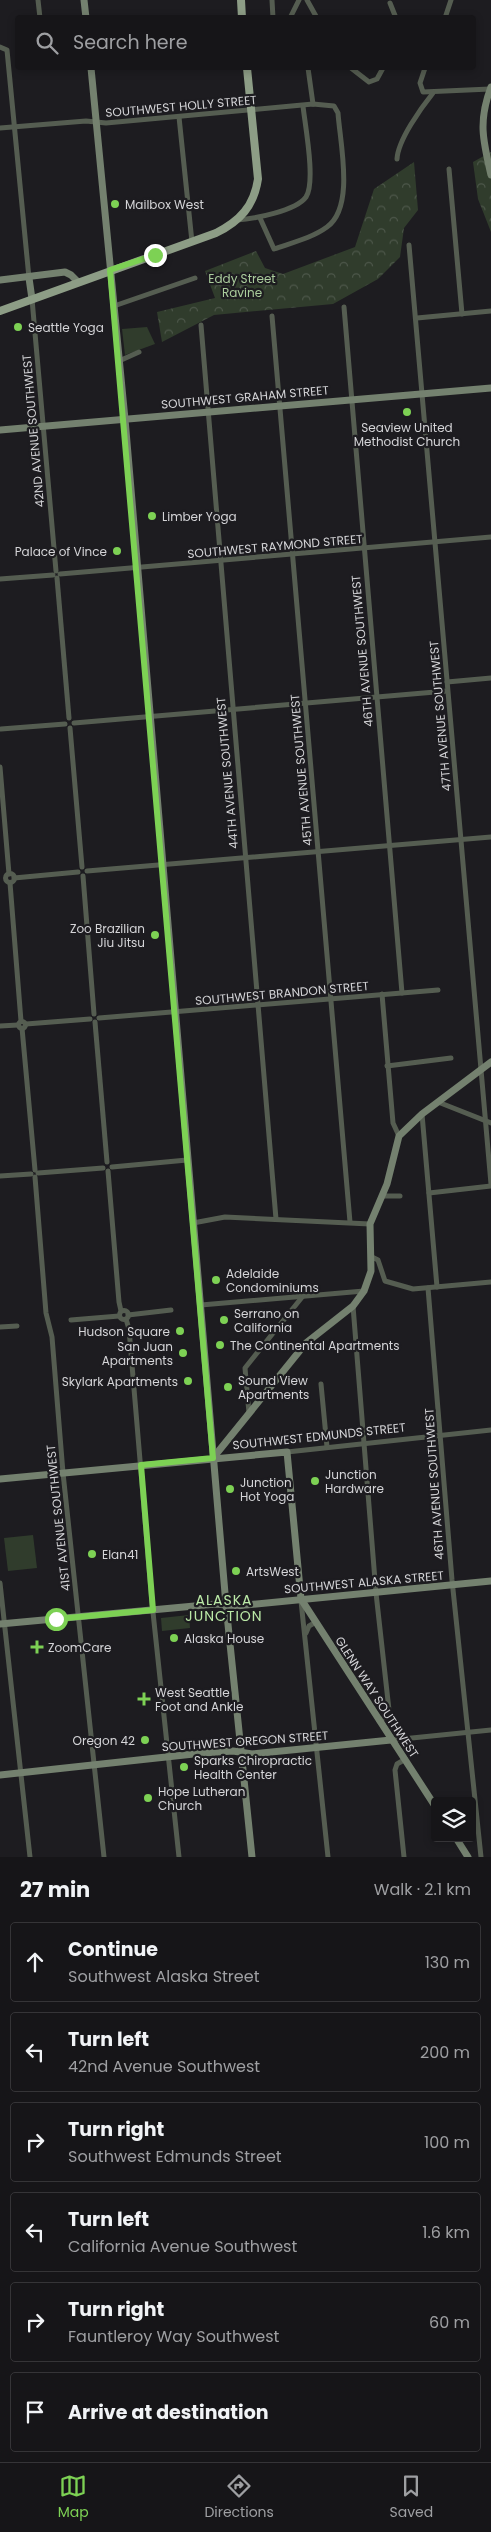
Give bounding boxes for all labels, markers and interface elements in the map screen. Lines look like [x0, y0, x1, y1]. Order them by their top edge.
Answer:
search box [15, 15, 476, 70]
icon: search [33, 29, 61, 57]
text: Search here [73, 29, 187, 56]
street label: SOUTHWEST HOLLY STREET [105, 91, 258, 121]
place label: Mailbox West [125, 196, 204, 213]
marker: Mailbox West [109, 198, 121, 210]
route end [144, 244, 167, 267]
park label: Eddy Street Ravine [208, 270, 276, 301]
place label: Seattle Yoga [28, 319, 104, 336]
marker: Seattle Yoga [12, 321, 24, 333]
street label: 42ND AVENUE SOUTHWEST [18, 353, 48, 508]
street label: SOUTHWEST GRAHAM STREET [160, 381, 330, 413]
marker: Seaview United Methodist Church [401, 406, 413, 418]
place label: Seaview United Methodist Church [354, 419, 460, 450]
place label: Limber Yoga [162, 508, 237, 525]
marker: Limber Yoga [146, 510, 158, 522]
street label: SOUTHWEST RAYMOND STREET [187, 530, 364, 562]
place label: Palace of Vince [15, 543, 107, 560]
marker: Palace of Vince [111, 545, 123, 557]
street label: 46TH AVENUE SOUTHWEST [347, 574, 377, 728]
street label: 47TH AVENUE SOUTHWEST [425, 639, 455, 792]
street label: 45TH AVENUE SOUTHWEST [286, 693, 316, 847]
street label: 44TH AVENUE SOUTHWEST [212, 696, 242, 850]
place label: Zoo Brazilian Jiu Jitsu [70, 920, 145, 951]
marker: Zoo Brazilian Jiu Jitsu [149, 929, 161, 941]
street label: SOUTHWEST BRANDON STREET [194, 977, 370, 1009]
place label: Adelaide Condominiums [226, 1265, 319, 1296]
marker: Adelaide Condominiums [210, 1274, 222, 1286]
place label: Serrano on California [234, 1305, 299, 1336]
marker: Serrano on California [218, 1314, 230, 1326]
place label: Hudson Square [78, 1323, 170, 1340]
marker: Hudson Square [174, 1325, 186, 1337]
place label: The Continental Apartments [230, 1337, 399, 1354]
place label: San Juan Apartments [102, 1338, 173, 1369]
marker: The Continental Apartments [214, 1339, 226, 1351]
marker: San Juan Apartments [177, 1347, 189, 1359]
place label: Sound View Apartments [238, 1372, 309, 1403]
place label: Skylark Apartments [62, 1373, 178, 1390]
marker: Skylark Apartments [182, 1375, 194, 1387]
marker: Sound View Apartments [222, 1381, 234, 1393]
street label: 46TH AVENUE SOUTHWEST [420, 1407, 448, 1561]
street label: SOUTHWEST EDMUNDS STREET [232, 1418, 407, 1454]
street label: 41ST AVENUE SOUTHWEST [42, 1443, 74, 1592]
place label: Junction Hardware [325, 1466, 384, 1497]
place label: Junction Hot Yoga [240, 1474, 294, 1505]
marker: Junction Hardware [309, 1475, 321, 1487]
marker: Junction Hot Yoga [224, 1483, 236, 1495]
place label: Elan41 [102, 1546, 138, 1563]
marker: Elan41 [86, 1548, 98, 1560]
place label: ArtsWest [246, 1563, 299, 1580]
marker: ArtsWest [230, 1565, 242, 1577]
street label: SOUTHWEST ALASKA STREET [283, 1566, 445, 1597]
district label: ALASKA JUNCTION [185, 1590, 263, 1626]
route start [45, 1608, 68, 1631]
place label: Alaska House [184, 1630, 264, 1647]
marker: Alaska House [168, 1632, 180, 1644]
street label: GLENN WAY SOUTHWEST [331, 1633, 423, 1761]
place label: ZoomCare [48, 1639, 112, 1656]
marker: ZoomCare [30, 1640, 44, 1654]
place label: West Seattle Foot and Ankle [155, 1684, 243, 1715]
marker: West Seattle Foot and Ankle [137, 1692, 151, 1706]
street label: SOUTHWEST OREGON STREET [161, 1727, 329, 1755]
place label: Oregon 42 [73, 1732, 135, 1749]
marker: Oregon 42 [139, 1734, 151, 1746]
place label: Sparks Chiropractic Health Center [194, 1752, 312, 1783]
marker: Sparks Chiropractic Health Center [178, 1761, 190, 1773]
place label: Hope Lutheran Church [158, 1783, 245, 1814]
marker: Hope Lutheran Church [142, 1792, 154, 1804]
map controls [431, 1797, 476, 1842]
button: layers [431, 1797, 476, 1842]
text: 27 min [20, 1875, 90, 1904]
text: Walk · 2.1 km [374, 1878, 471, 1901]
text: Continue [68, 1936, 158, 1963]
icon: ahead [21, 1948, 49, 1976]
text: 130 m [425, 1951, 470, 1974]
text: Southwest Alaska Street [68, 1965, 260, 1988]
text: Turn left [68, 2026, 149, 2053]
icon: left [21, 2038, 49, 2066]
text: 200 m [420, 2041, 470, 2064]
text: 42nd Avenue Southwest [68, 2055, 260, 2078]
text: Turn right [68, 2116, 164, 2143]
icon: right [21, 2128, 49, 2156]
text: 100 m [424, 2131, 470, 2154]
text: Southwest Edmunds Street [68, 2145, 282, 2168]
text: Turn left [68, 2206, 149, 2233]
icon: left [21, 2218, 49, 2246]
text: 1.6 km [422, 2221, 470, 2244]
text: California Avenue Southwest [68, 2235, 297, 2258]
text: Turn right [68, 2296, 164, 2323]
icon: right [21, 2308, 49, 2336]
text: 60 m [429, 2311, 470, 2334]
text: Fauntleroy Way Southwest [68, 2325, 279, 2348]
icon: arrive [21, 2398, 49, 2426]
text: Arrive at destination [68, 2399, 269, 2426]
tab: Map [58, 2472, 89, 2523]
tab: Directions [204, 2472, 274, 2523]
tab: Saved [389, 2472, 433, 2523]

